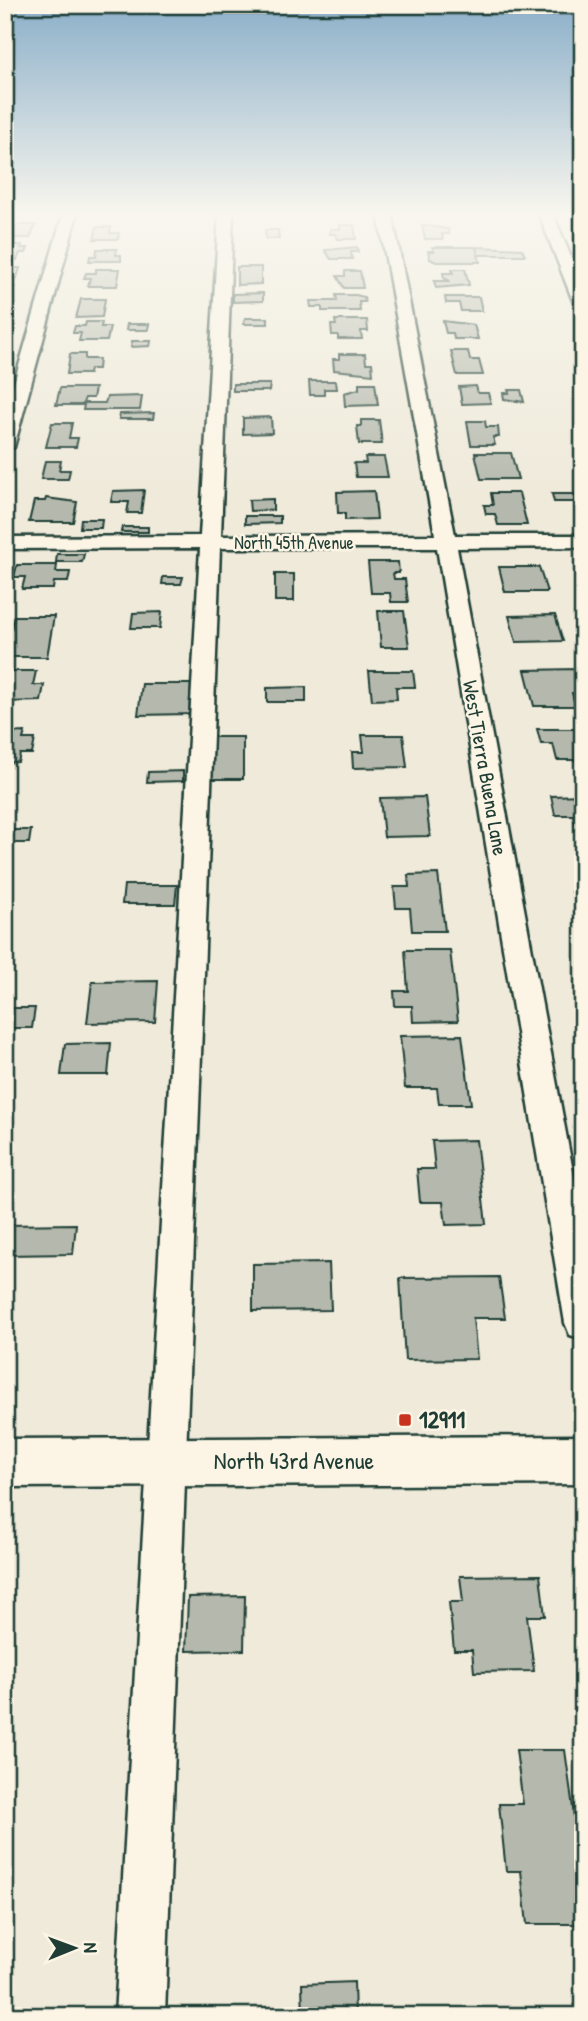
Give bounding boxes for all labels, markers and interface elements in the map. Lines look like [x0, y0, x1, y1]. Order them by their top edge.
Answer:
street label: North 45th Avenue [234, 530, 354, 555]
street label: West Tierra Buena Lane [456, 678, 515, 858]
place label: 12911 [419, 1403, 465, 1435]
marker: 12911 [397, 1412, 413, 1428]
street label: North 43rd Avenue [214, 1444, 375, 1476]
north arrow [38, 1912, 108, 1982]
text: N [78, 1942, 104, 1953]

